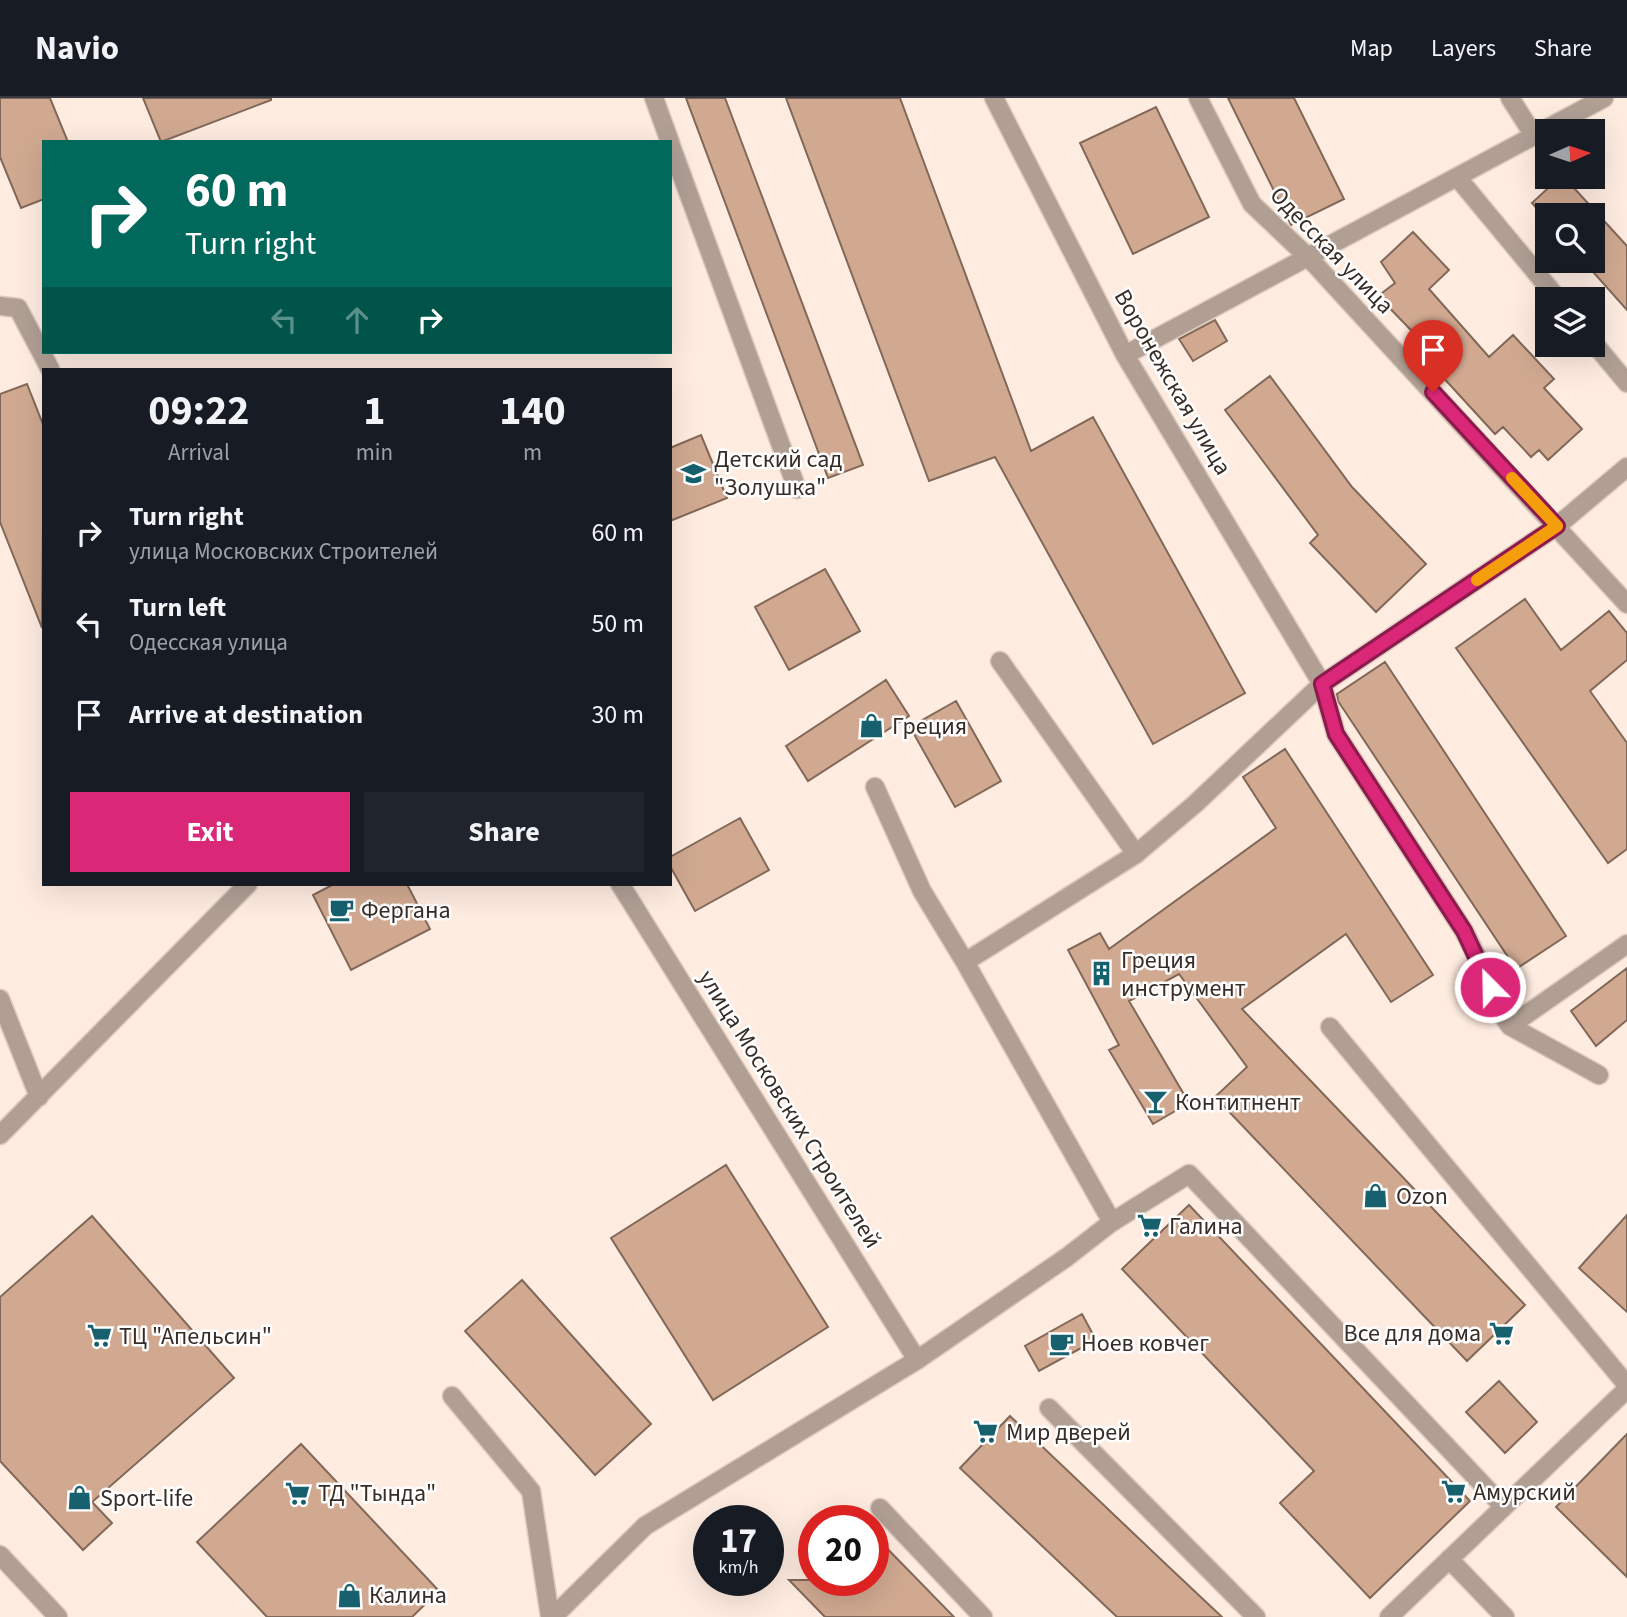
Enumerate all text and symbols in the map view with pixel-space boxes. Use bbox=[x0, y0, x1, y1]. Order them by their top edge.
text: Navio bbox=[35, 25, 119, 72]
text: Map bbox=[1350, 31, 1393, 66]
text: Layers bbox=[1431, 31, 1496, 66]
text: Share bbox=[1534, 31, 1592, 66]
north arrow bbox=[1535, 119, 1605, 189]
map controls bbox=[1535, 119, 1605, 357]
text: 60 m bbox=[185, 156, 289, 226]
icon: right bbox=[70, 168, 161, 259]
street label: Одесская улица bbox=[1261, 179, 1402, 322]
button: search bbox=[1535, 203, 1605, 273]
text: Turn right bbox=[185, 221, 316, 267]
street label: Воронежская улица bbox=[1105, 283, 1240, 482]
button: layers bbox=[1535, 287, 1605, 357]
icon: left bbox=[265, 301, 303, 339]
icon: ahead bbox=[338, 301, 376, 339]
icon: right bbox=[411, 301, 449, 339]
pin bbox=[1403, 320, 1463, 392]
icon: arrive bbox=[1414, 331, 1452, 369]
text: 09:22 bbox=[148, 381, 250, 441]
text: 1 bbox=[363, 381, 385, 441]
text: 140 bbox=[499, 381, 566, 441]
text: Arrival bbox=[168, 436, 230, 469]
text: min bbox=[356, 436, 393, 469]
text: m bbox=[523, 436, 542, 469]
place label: Детский сад "Золушка" bbox=[714, 442, 842, 505]
school or university icon: Детский сад "Золушка" bbox=[680, 459, 708, 487]
text: Turn right bbox=[129, 498, 244, 535]
icon: right bbox=[70, 514, 108, 552]
text: 60 m bbox=[591, 514, 644, 551]
text: улица Московских Строителей bbox=[129, 535, 438, 568]
text: Turn left bbox=[129, 589, 226, 626]
icon: left bbox=[70, 605, 108, 643]
text: 50 m bbox=[591, 605, 644, 642]
text: Одесская улица bbox=[129, 626, 288, 659]
icon: arrive bbox=[70, 696, 108, 734]
text: Arrive at destination bbox=[129, 696, 363, 733]
text: 30 m bbox=[591, 696, 644, 733]
place label: Греция bbox=[892, 709, 967, 744]
shop icon: Греция bbox=[858, 712, 886, 740]
button: Exit bbox=[70, 792, 350, 872]
button: Share bbox=[364, 792, 644, 872]
place label: Фергана bbox=[361, 893, 451, 928]
cafe icon: Фергана bbox=[327, 896, 355, 924]
place label: Греция инструмент bbox=[1121, 943, 1246, 1006]
position arrow bbox=[1453, 950, 1527, 1024]
building icon: Греция инструмент bbox=[1087, 960, 1115, 988]
street label: улица Московских Строителей bbox=[689, 963, 890, 1255]
place label: Контитнент bbox=[1175, 1085, 1301, 1120]
bar icon: Контитнент bbox=[1141, 1088, 1169, 1116]
place label: Ozon bbox=[1396, 1179, 1448, 1214]
shop icon: Ozon bbox=[1362, 1182, 1390, 1210]
place label: Галина bbox=[1169, 1209, 1243, 1244]
supermarket icon: Галина bbox=[1135, 1212, 1163, 1240]
place label: Все для дома bbox=[1344, 1316, 1481, 1351]
place label: ТЦ "Апельсин" bbox=[119, 1319, 272, 1354]
supermarket icon: Все для дома bbox=[1487, 1319, 1515, 1347]
supermarket icon: ТЦ "Апельсин" bbox=[85, 1322, 113, 1350]
place label: Ноев ковчег bbox=[1081, 1326, 1209, 1361]
cafe icon: Ноев ковчег bbox=[1047, 1329, 1075, 1357]
place label: Мир дверей bbox=[1006, 1415, 1131, 1450]
supermarket icon: Мир дверей bbox=[972, 1418, 1000, 1446]
place label: Амурский bbox=[1473, 1475, 1576, 1510]
place label: ТД "Тында" bbox=[318, 1476, 436, 1511]
supermarket icon: Амурский bbox=[1439, 1478, 1467, 1506]
supermarket icon: ТД "Тында" bbox=[284, 1479, 312, 1507]
place label: Sport-life bbox=[100, 1481, 193, 1516]
shop icon: Sport-life bbox=[66, 1484, 94, 1512]
speed limit sign: 20 bbox=[798, 1505, 889, 1596]
text: 17 bbox=[720, 1516, 757, 1566]
text: km/h bbox=[719, 1555, 758, 1580]
place label: Калина bbox=[369, 1578, 447, 1613]
shop icon: Калина bbox=[335, 1581, 363, 1609]

